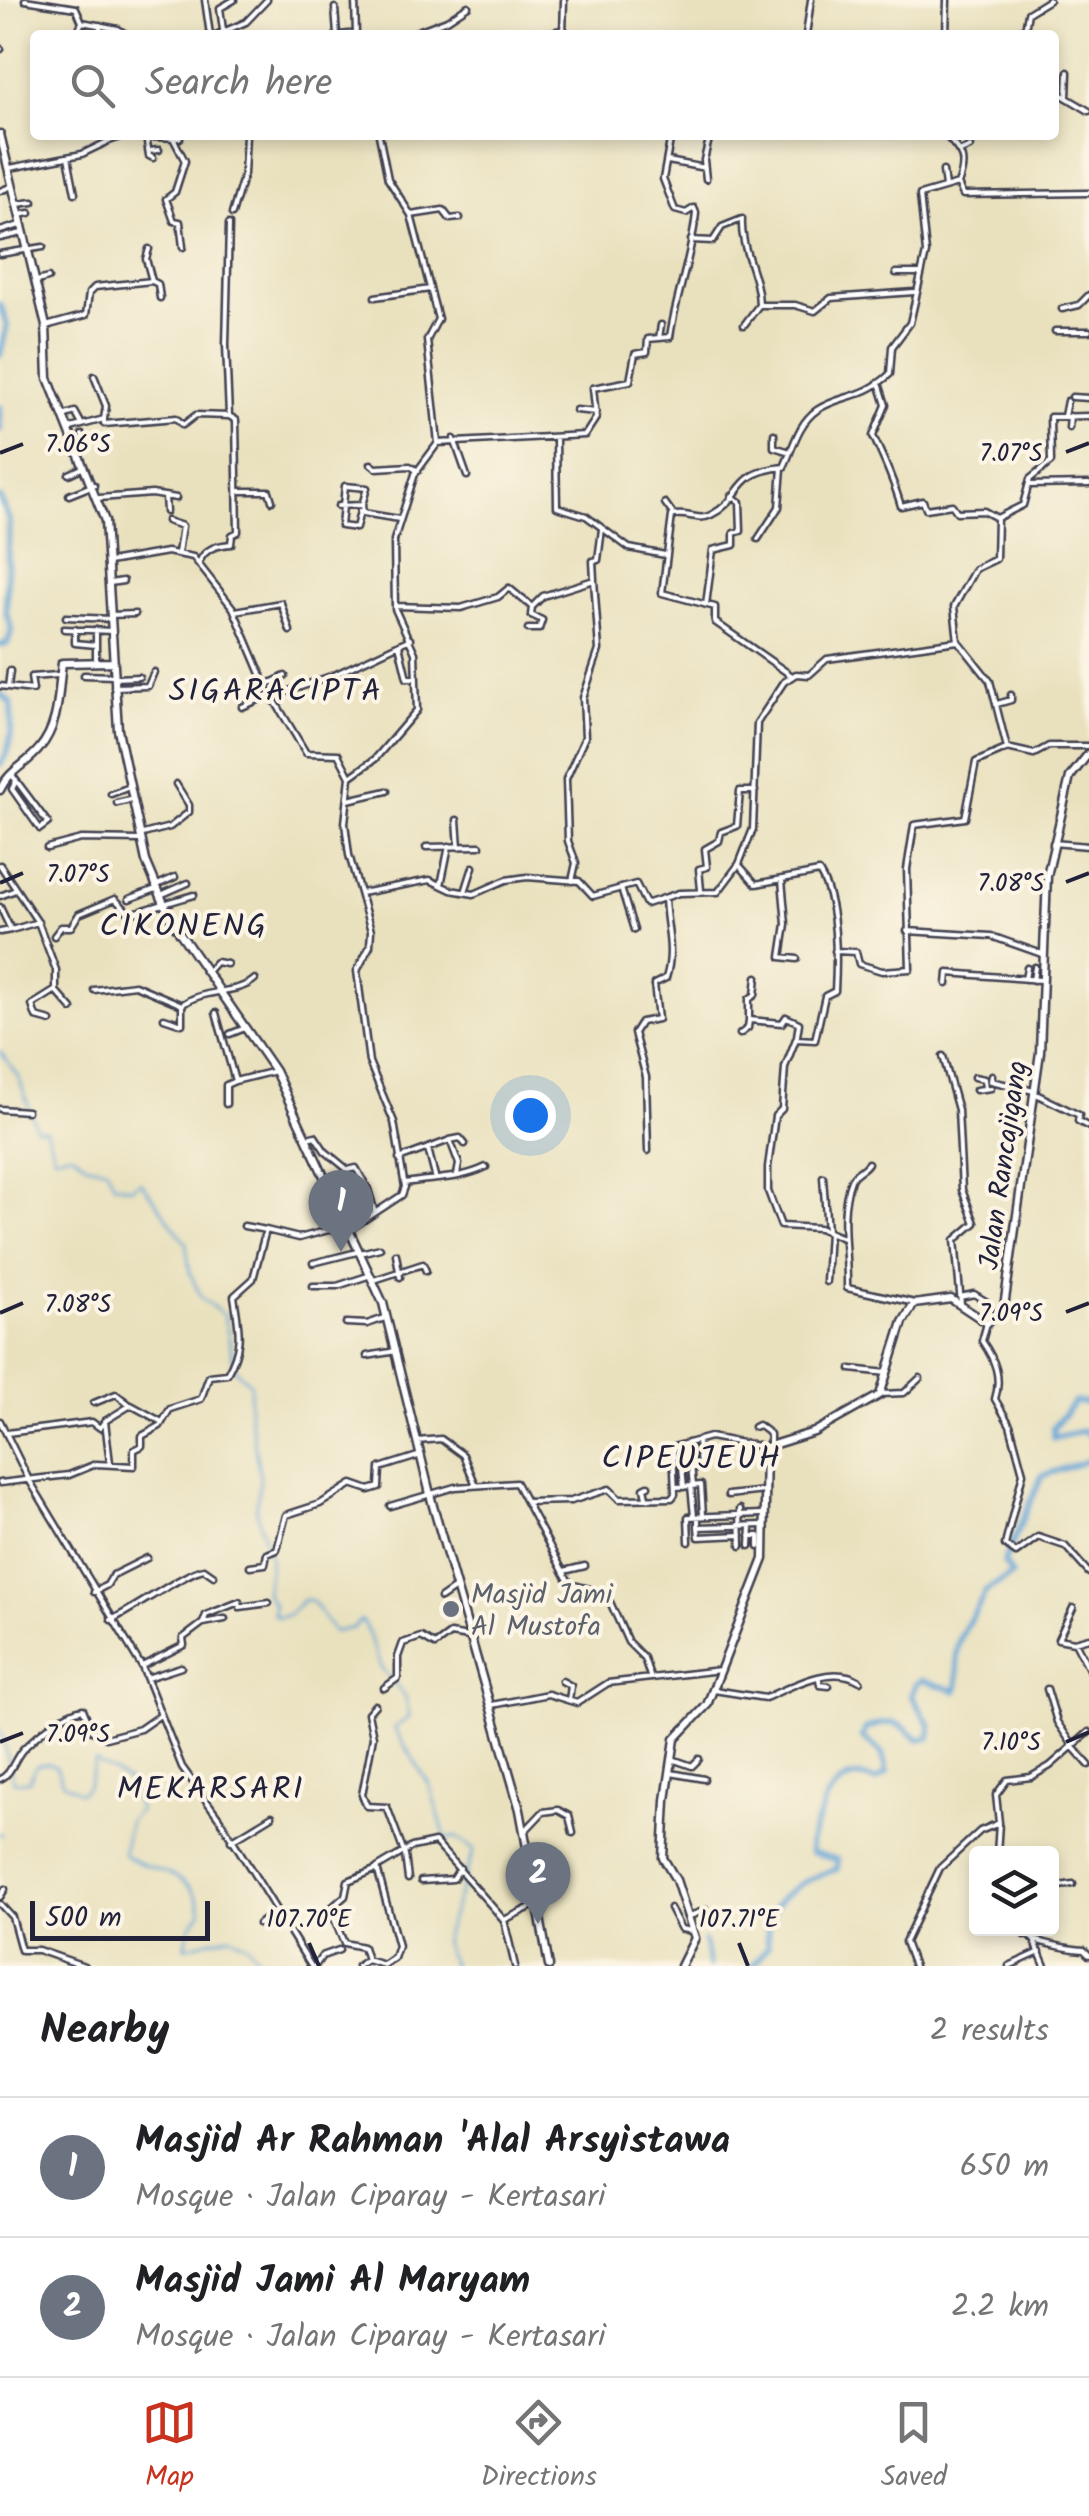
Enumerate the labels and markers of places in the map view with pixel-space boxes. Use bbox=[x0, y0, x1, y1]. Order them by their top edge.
pin: 1 bbox=[308, 1170, 374, 1252]
place label: Masjid Jami Al Mustofa bbox=[471, 1573, 614, 1650]
marker: Masjid Jami Al Mustofa bbox=[440, 1598, 462, 1620]
pin: 2 bbox=[506, 1842, 570, 1924]

